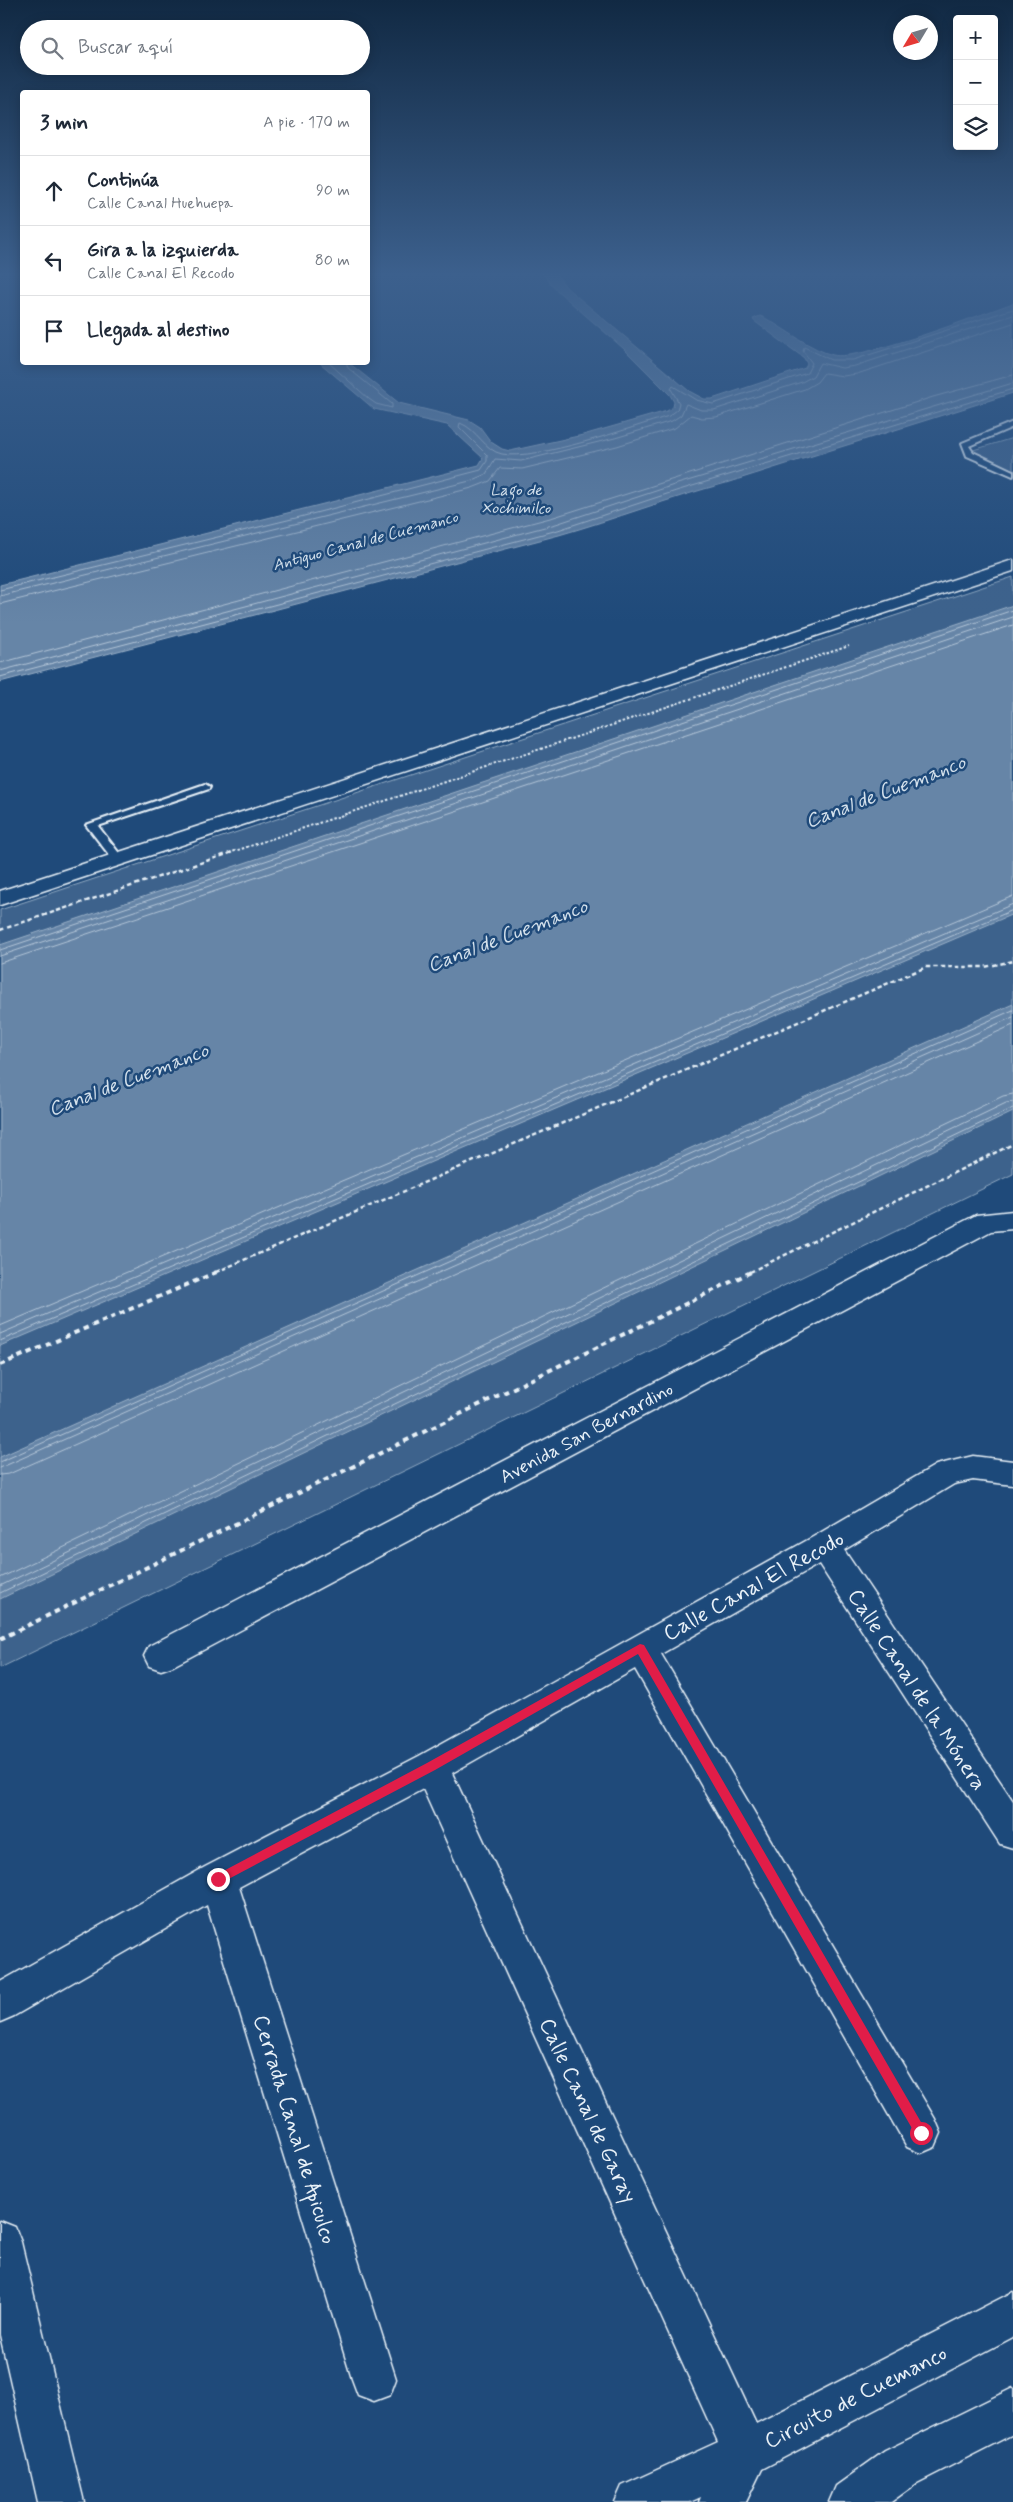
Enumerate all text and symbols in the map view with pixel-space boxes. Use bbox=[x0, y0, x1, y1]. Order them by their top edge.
north arrow bbox=[893, 15, 938, 60]
map controls bbox=[953, 15, 998, 150]
button: + bbox=[953, 15, 998, 60]
search box bbox=[20, 20, 370, 75]
icon: search bbox=[38, 34, 66, 62]
text: Buscar aquí bbox=[78, 35, 173, 60]
button: − bbox=[953, 60, 998, 105]
button: layers bbox=[953, 105, 998, 150]
text: 3 min bbox=[40, 109, 88, 137]
text: A pie · 170 m bbox=[263, 112, 350, 133]
text: Continúa bbox=[87, 168, 159, 193]
icon: ahead bbox=[40, 177, 68, 205]
text: 90 m bbox=[316, 180, 350, 201]
text: Calle Canal Huehuepa bbox=[87, 193, 233, 214]
text: Gira a la izquierda bbox=[87, 238, 238, 263]
icon: left bbox=[40, 247, 68, 275]
text: 80 m bbox=[315, 250, 350, 271]
text: Calle Canal El Recodo bbox=[87, 263, 235, 284]
icon: arrive bbox=[40, 317, 68, 345]
text: Llegada al destino bbox=[87, 318, 229, 343]
water label: Lago de Xochimilco bbox=[481, 480, 551, 519]
water label: Antiguo Canal de Cuemanco bbox=[270, 506, 461, 576]
water label: Canal de Cuemanco bbox=[802, 749, 970, 835]
water label: Canal de Cuemanco bbox=[424, 893, 592, 979]
water label: Canal de Cuemanco bbox=[45, 1037, 213, 1123]
street label: Avenida San Bernardino bbox=[496, 1377, 678, 1490]
street label: Calle Canal El Recodo bbox=[658, 1525, 849, 1648]
street label: Calle Canal de la Mónera bbox=[841, 1584, 992, 1796]
route end bbox=[207, 1868, 230, 1891]
street label: Cerrada Canal de Apiculco bbox=[244, 2012, 342, 2248]
street label: Calle Canal de Garay bbox=[532, 2014, 642, 2208]
route start bbox=[910, 2122, 933, 2145]
street label: Circuito de Cuemanco bbox=[760, 2340, 952, 2456]

